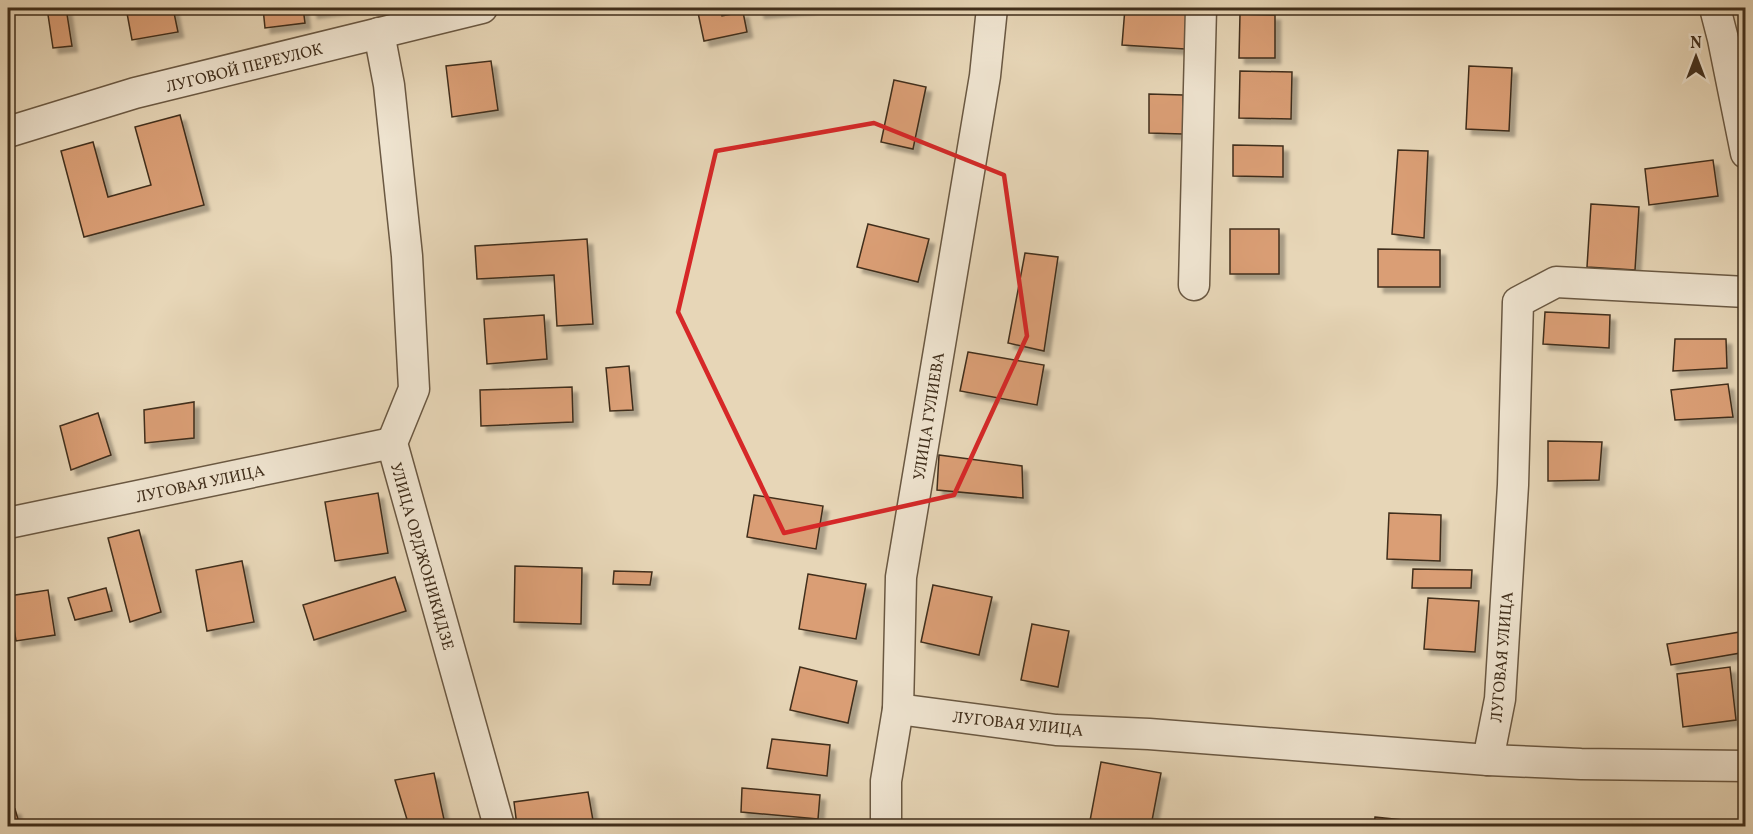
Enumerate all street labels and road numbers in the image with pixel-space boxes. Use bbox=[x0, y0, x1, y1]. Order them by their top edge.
street label: ЛУГОВОЙ ПЕРЕУЛОК bbox=[164, 39, 325, 99]
street label: УЛИЦА ГУЛИЕВА bbox=[909, 351, 951, 482]
street label: УЛИЦА ОРДЖОНИКИДЗЕ bbox=[384, 460, 458, 653]
street label: ЛУГОВАЯ УЛИЦА bbox=[134, 461, 267, 509]
street label: ЛУГОВАЯ УЛИЦА bbox=[1486, 591, 1520, 724]
street label: ЛУГОВАЯ УЛИЦА bbox=[951, 707, 1084, 743]

